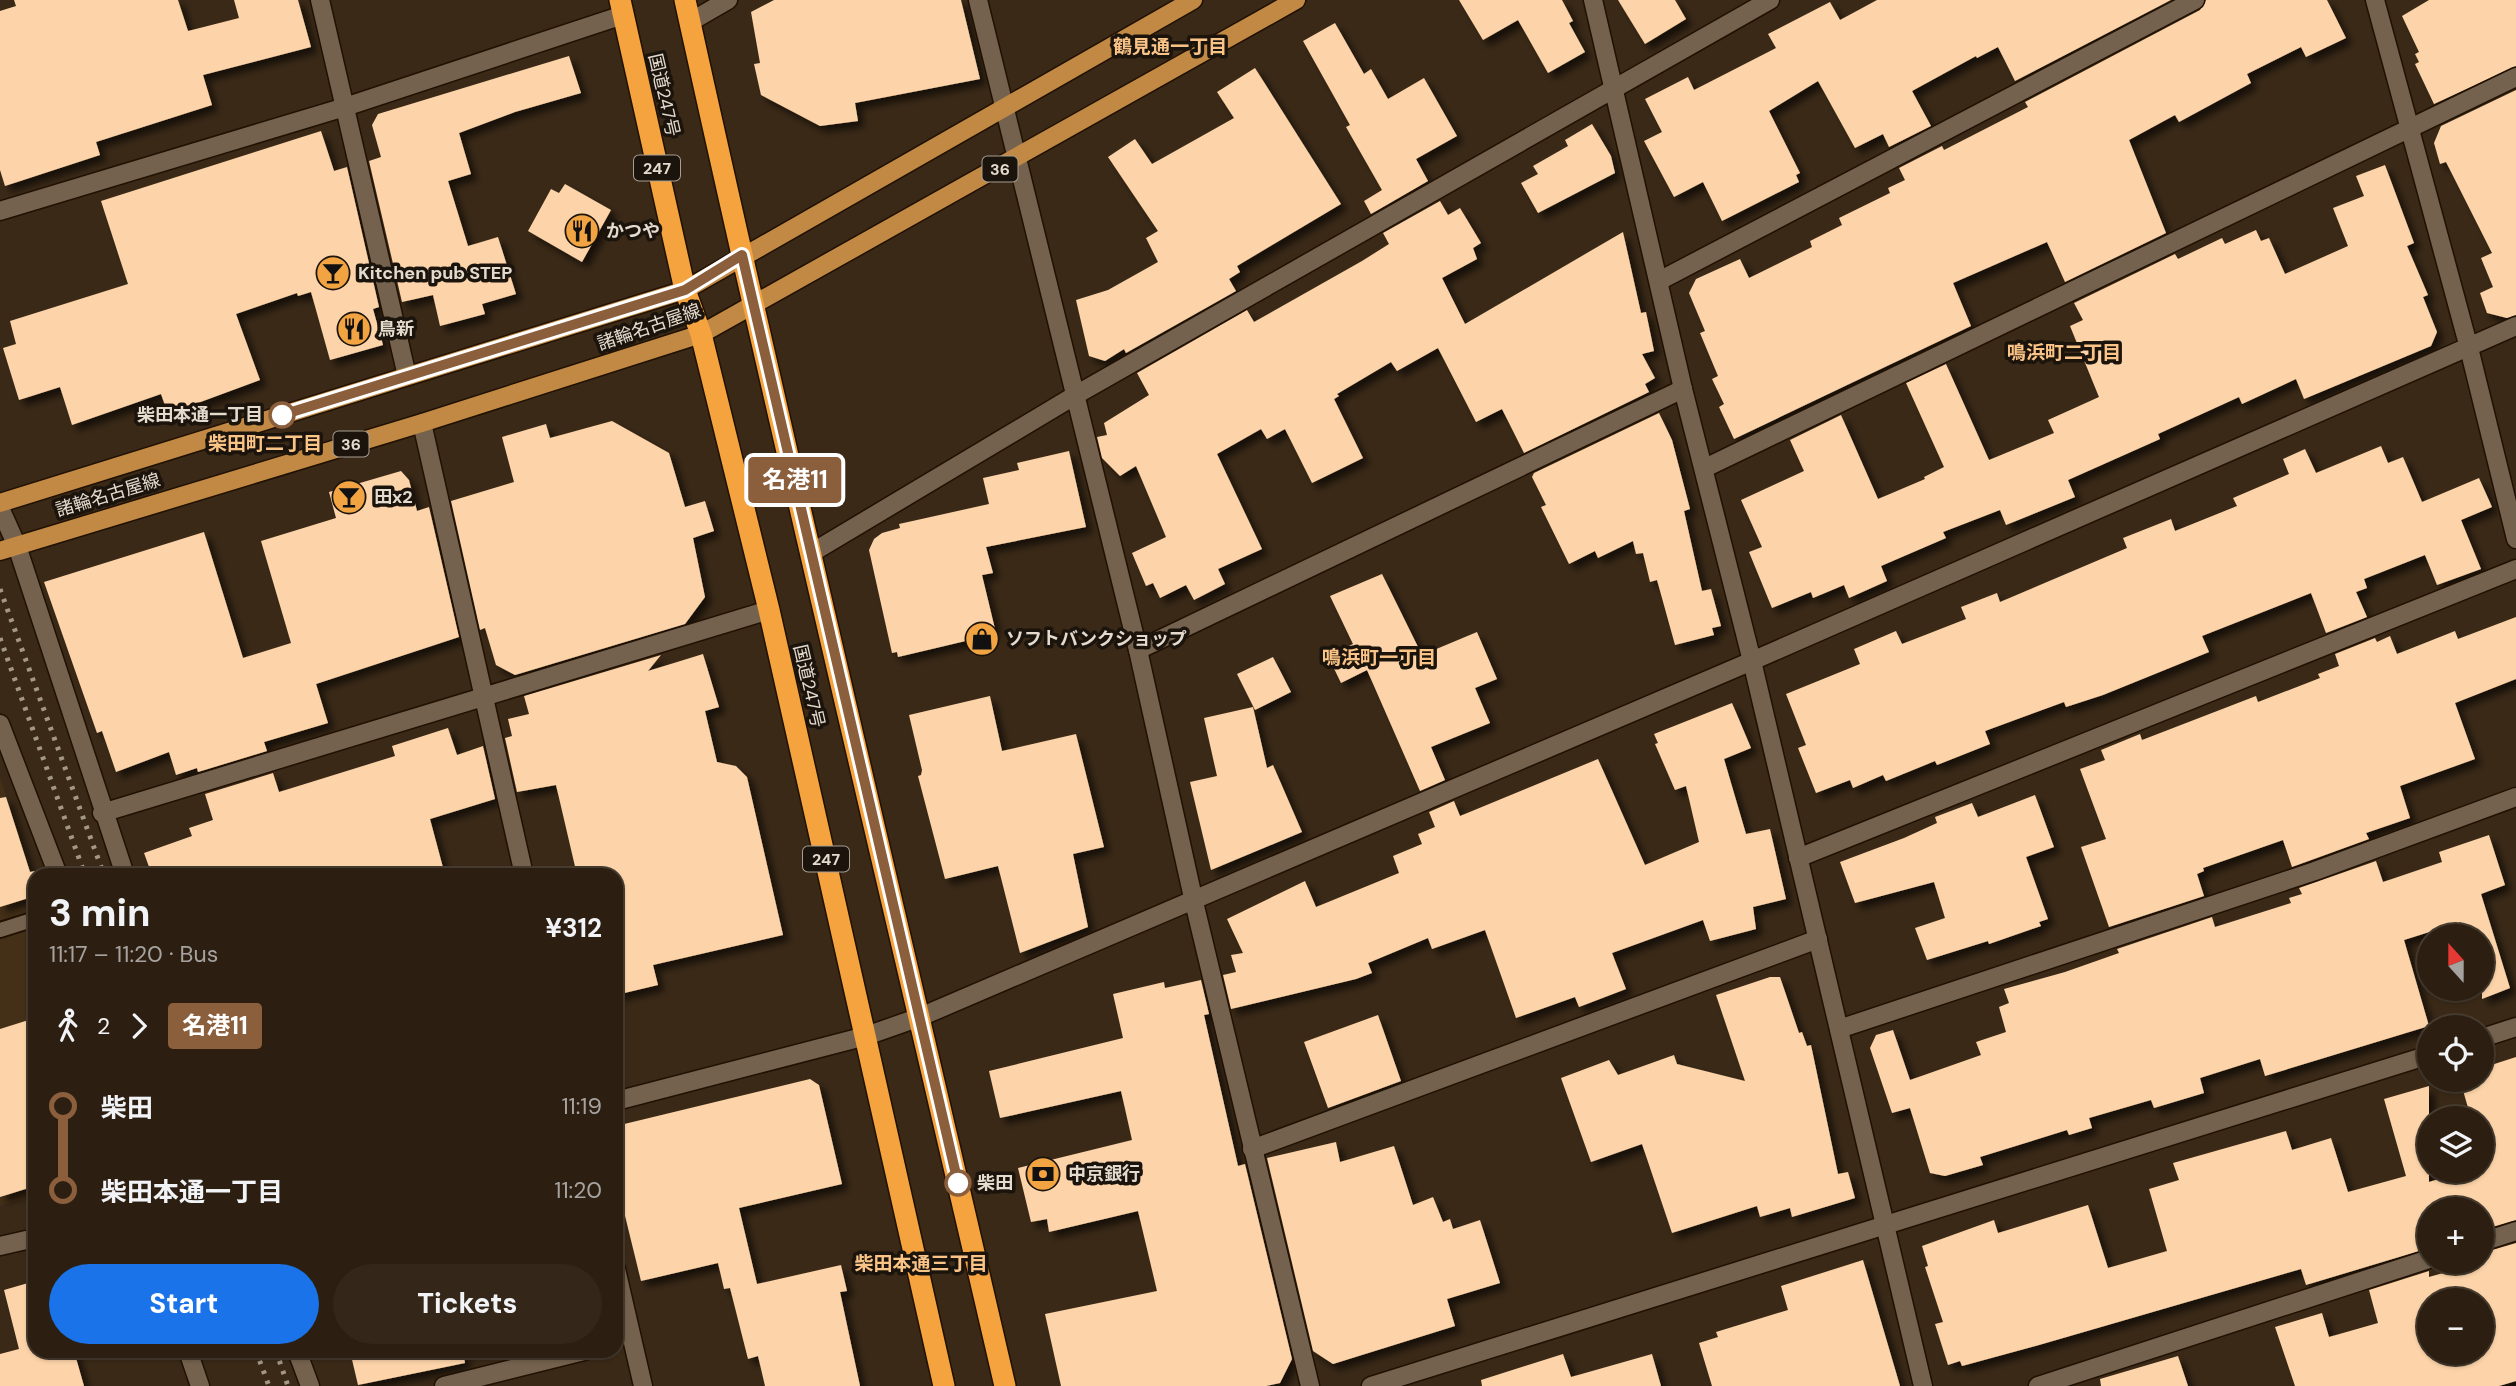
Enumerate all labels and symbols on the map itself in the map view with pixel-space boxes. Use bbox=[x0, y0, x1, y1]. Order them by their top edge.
district label: 鶴見通一丁目 bbox=[1113, 34, 1227, 59]
street label: 国道247号 bbox=[643, 51, 685, 139]
road number: 247 bbox=[634, 156, 680, 180]
road number: 36 bbox=[982, 156, 1018, 182]
restaurant icon: かつや bbox=[563, 212, 601, 250]
place label: かつや bbox=[606, 219, 660, 243]
bar icon: Kitchen pub STEP bbox=[314, 254, 352, 292]
place label: Kitchen pub STEP bbox=[358, 261, 512, 285]
street label: 諸輪名古屋線 bbox=[594, 298, 704, 356]
restaurant icon: 鳥新 bbox=[335, 310, 373, 348]
place label: 鳥新 bbox=[378, 317, 414, 341]
district label: 鳴浜町二丁目 bbox=[2007, 340, 2121, 365]
marker: 柴田本通一丁目 bbox=[269, 402, 295, 428]
place label: 柴田本通一丁目 bbox=[137, 403, 263, 427]
district label: 柴田町二丁目 bbox=[208, 431, 322, 456]
road number: 36 bbox=[334, 432, 368, 457]
line badge: 名港11 bbox=[746, 457, 844, 503]
street label: 諸輪名古屋線 bbox=[53, 468, 163, 522]
bar icon: 田x2 bbox=[330, 478, 368, 516]
place label: 田x2 bbox=[374, 485, 413, 509]
shop icon: ソフトバンクショップ bbox=[963, 620, 1001, 658]
place label: ソフトバンクショップ bbox=[1006, 627, 1187, 651]
street label: 国道247号 bbox=[788, 642, 830, 730]
district label: 鳴浜町一丁目 bbox=[1322, 645, 1436, 670]
road number: 247 bbox=[803, 846, 849, 872]
north arrow bbox=[2417, 924, 2494, 1001]
bank icon: 中京銀行 bbox=[1024, 1155, 1062, 1193]
place label: 中京銀行 bbox=[1068, 1162, 1140, 1186]
marker: 柴田 bbox=[945, 1170, 971, 1196]
place label: 柴田 bbox=[977, 1171, 1013, 1195]
district label: 柴田本通三丁目 bbox=[854, 1251, 988, 1276]

